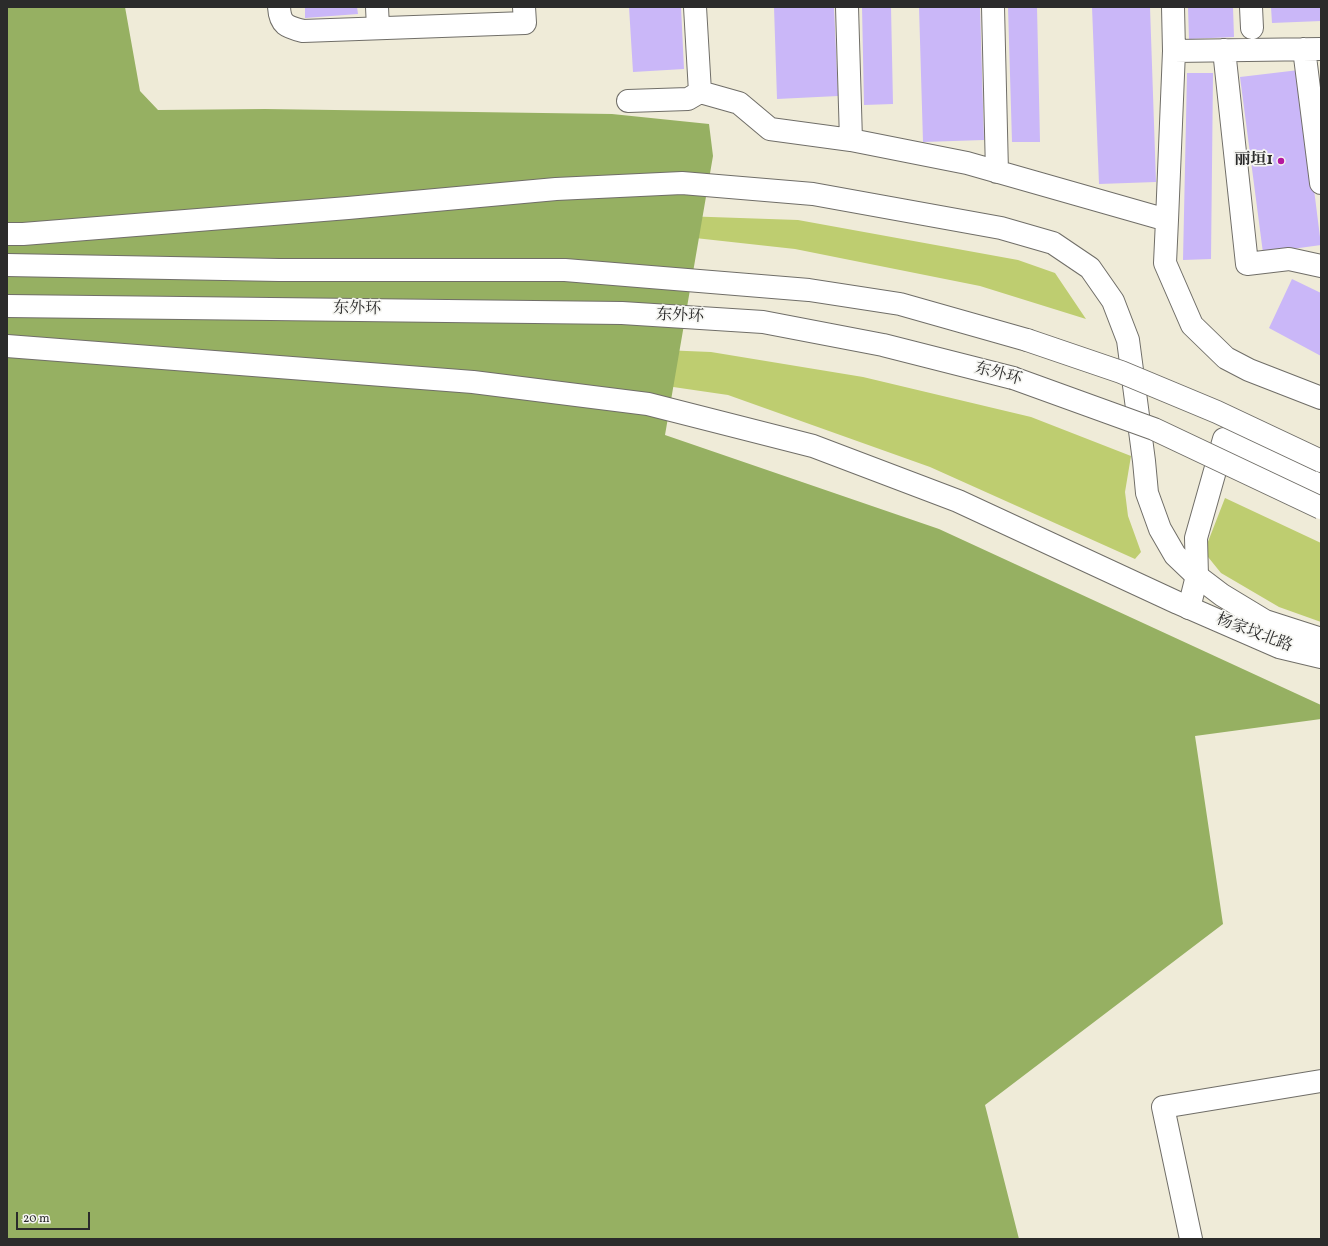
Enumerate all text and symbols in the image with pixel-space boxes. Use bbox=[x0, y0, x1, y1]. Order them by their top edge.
place label: 丽垣1 bbox=[1235, 151, 1273, 171]
marker: 丽垣1 bbox=[1276, 156, 1286, 166]
street label: 东外环 bbox=[333, 300, 381, 320]
street label: 东外环 bbox=[656, 306, 704, 328]
street label: 东外环 bbox=[972, 360, 1024, 390]
street label: 杨家坟北路 bbox=[1213, 611, 1295, 657]
scale bar bbox=[18, 1204, 92, 1230]
text: 20 m bbox=[23, 1211, 50, 1227]

